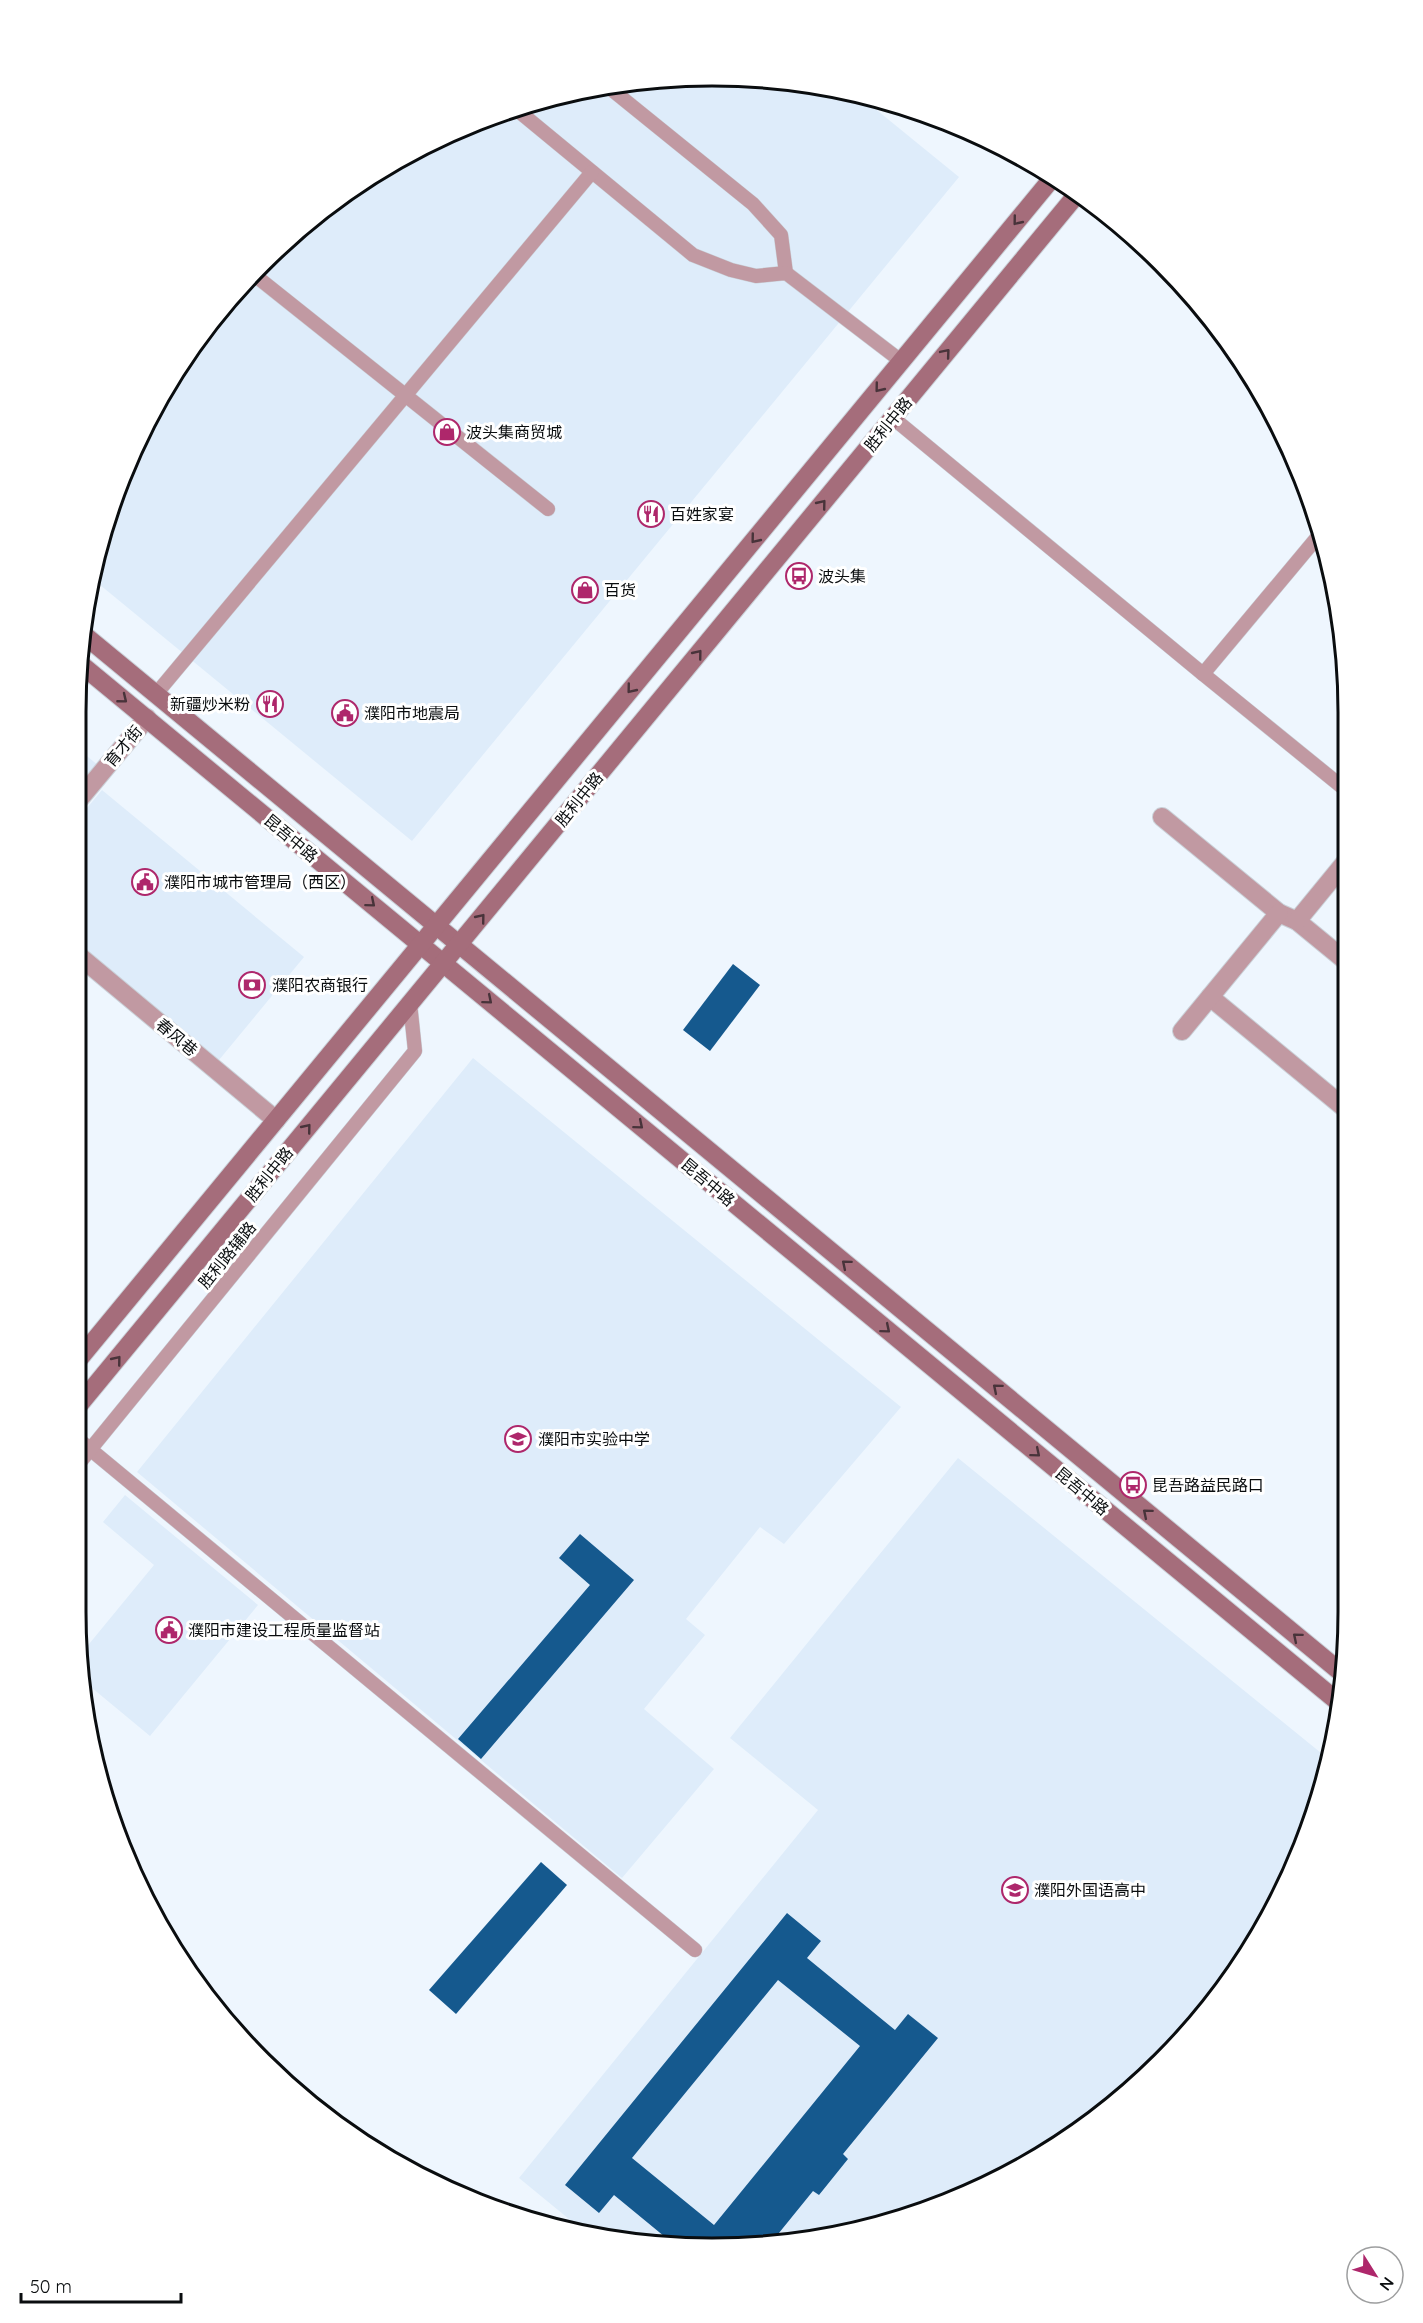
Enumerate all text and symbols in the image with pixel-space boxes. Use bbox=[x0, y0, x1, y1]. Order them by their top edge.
one-way arrow bbox=[1013, 215, 1024, 226]
one-way arrow bbox=[939, 349, 950, 360]
one-way arrow bbox=[875, 381, 886, 392]
street label: 胜利中路 bbox=[860, 393, 916, 455]
shop icon: 波头集商贸城 bbox=[432, 417, 462, 447]
place label: 波头集商贸城 bbox=[466, 422, 562, 442]
restaurant icon: 百姓家宴 bbox=[636, 499, 666, 529]
one-way arrow bbox=[815, 500, 826, 511]
place label: 百姓家宴 bbox=[670, 504, 734, 524]
one-way arrow bbox=[751, 532, 762, 543]
bus stop icon: 波头集 bbox=[784, 561, 814, 591]
place label: 波头集 bbox=[818, 566, 866, 586]
shop icon: 百货 bbox=[570, 575, 600, 605]
place label: 百货 bbox=[604, 580, 636, 600]
one-way arrow bbox=[691, 650, 702, 661]
one-way arrow bbox=[627, 682, 638, 693]
restaurant icon: 新疆炒米粉 bbox=[255, 689, 285, 719]
one-way arrow bbox=[116, 692, 127, 703]
place label: 新疆炒米粉 bbox=[170, 694, 250, 714]
public building icon: 濮阳市地震局 bbox=[330, 698, 360, 728]
place label: 濮阳市地震局 bbox=[364, 703, 460, 723]
street label: 育才街 bbox=[100, 721, 146, 771]
street label: 胜利中路 bbox=[551, 768, 607, 830]
street label: 昆吾中路 bbox=[260, 810, 322, 866]
public building icon: 濮阳市城市管理局（西区） bbox=[130, 867, 160, 897]
place label: 濮阳市城市管理局（西区） bbox=[164, 872, 356, 892]
one-way arrow bbox=[364, 896, 375, 907]
one-way arrow bbox=[473, 914, 484, 925]
bank icon: 濮阳农商银行 bbox=[237, 970, 267, 1000]
place label: 濮阳农商银行 bbox=[272, 975, 368, 995]
one-way arrow bbox=[481, 993, 492, 1004]
street label: 春风巷 bbox=[152, 1014, 202, 1060]
one-way arrow bbox=[632, 1117, 643, 1128]
one-way arrow bbox=[300, 1124, 311, 1135]
street label: 胜利中路 bbox=[241, 1143, 297, 1205]
street label: 昆吾中路 bbox=[677, 1154, 739, 1210]
street label: 胜利路辅路 bbox=[194, 1218, 260, 1292]
one-way arrow bbox=[842, 1261, 853, 1272]
one-way arrow bbox=[879, 1322, 890, 1333]
one-way arrow bbox=[109, 1356, 120, 1367]
one-way arrow bbox=[993, 1385, 1004, 1396]
school or university icon: 濮阳市实验中学 bbox=[503, 1424, 533, 1454]
place label: 濮阳市实验中学 bbox=[538, 1429, 650, 1449]
one-way arrow bbox=[1030, 1446, 1041, 1457]
street label: 昆吾中路 bbox=[1051, 1463, 1113, 1519]
bus stop icon: 昆吾路益民路口 bbox=[1118, 1470, 1148, 1500]
place label: 昆吾路益民路口 bbox=[1152, 1475, 1264, 1495]
one-way arrow bbox=[1143, 1509, 1154, 1520]
public building icon: 濮阳市建设工程质量监督站 bbox=[154, 1615, 184, 1645]
place label: 濮阳市建设工程质量监督站 bbox=[188, 1620, 380, 1640]
one-way arrow bbox=[1293, 1633, 1304, 1644]
school or university icon: 濮阳外国语高中 bbox=[1000, 1875, 1030, 1905]
place label: 濮阳外国语高中 bbox=[1034, 1880, 1146, 1900]
north arrow bbox=[1345, 2245, 1405, 2305]
scale bar bbox=[21, 2266, 182, 2304]
text: N bbox=[1375, 2273, 1399, 2295]
text: 50 m bbox=[30, 2275, 72, 2298]

